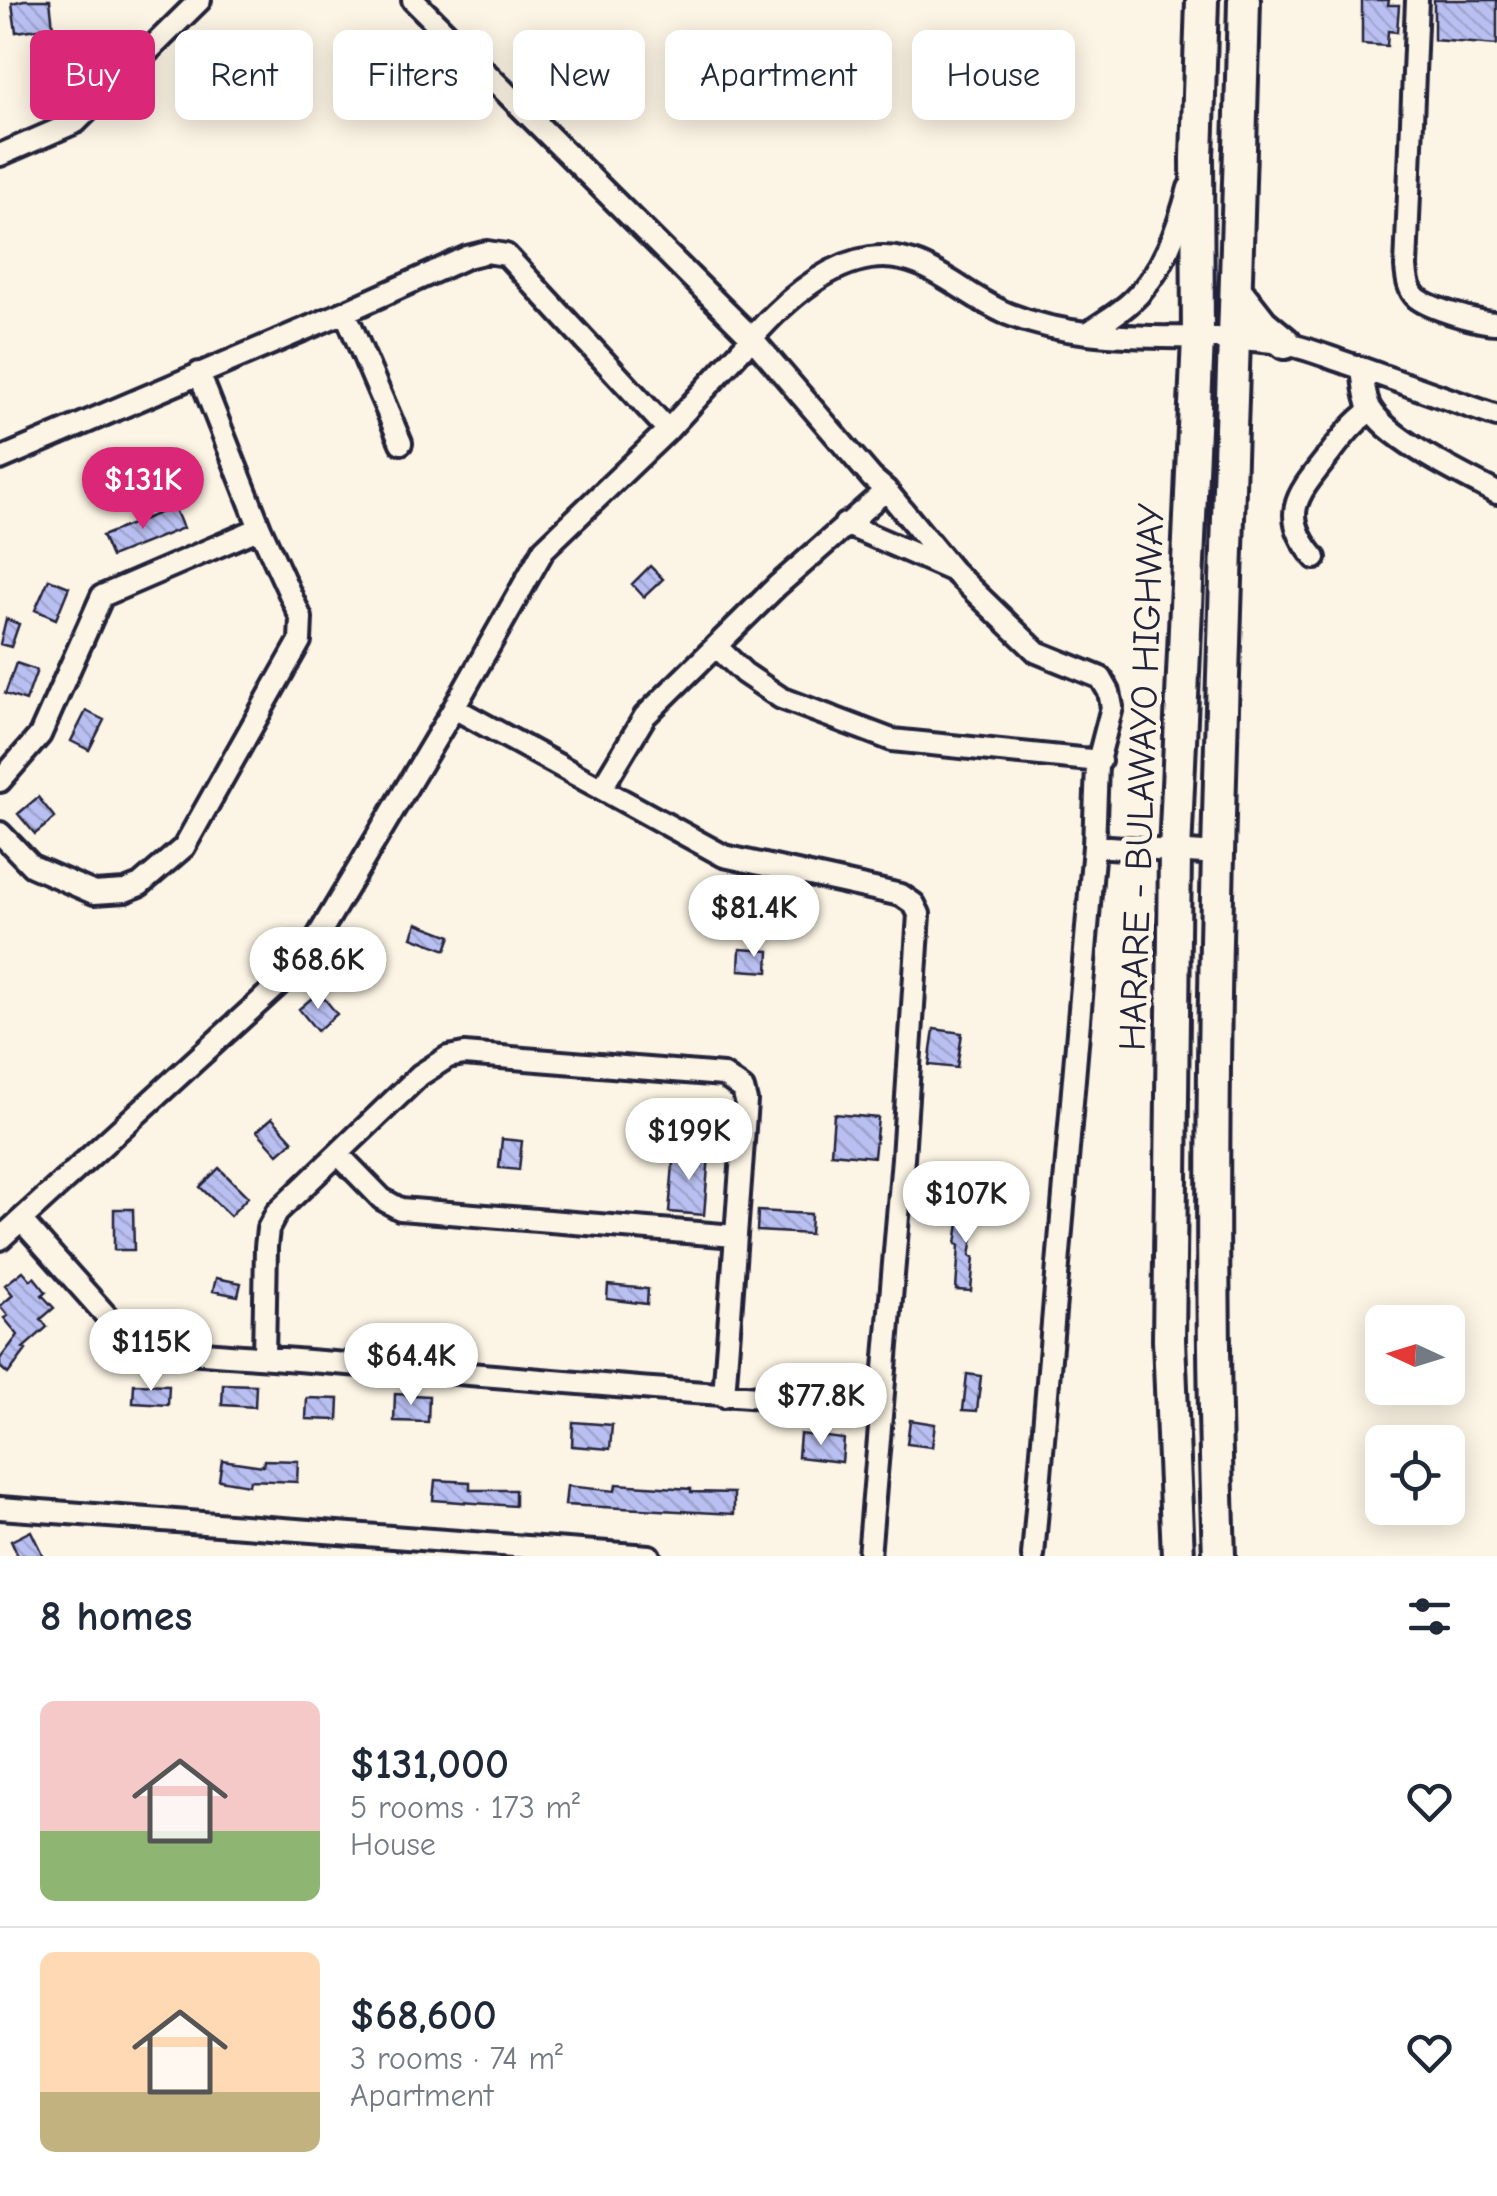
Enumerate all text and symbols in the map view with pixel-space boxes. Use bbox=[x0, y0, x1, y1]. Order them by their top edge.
chip: Buy bbox=[30, 30, 155, 120]
chip: Rent bbox=[175, 30, 313, 120]
chip: Filters bbox=[333, 30, 493, 120]
chip: New bbox=[513, 30, 645, 120]
chip: Apartment bbox=[665, 30, 892, 120]
chip: House bbox=[912, 30, 1075, 120]
pin: $131K bbox=[73, 447, 213, 532]
text: $131K bbox=[104, 461, 182, 498]
street label: HARARE - BULAWAYO HIGHWAY bbox=[1110, 502, 1174, 1051]
pin: $81.4K bbox=[673, 875, 835, 960]
text: $81.4K bbox=[710, 889, 798, 926]
pin: $68.6K bbox=[237, 927, 399, 1012]
text: $68.6K bbox=[272, 941, 364, 978]
pin: $199K bbox=[619, 1098, 759, 1183]
text: $199K bbox=[647, 1112, 731, 1149]
pin: $107K bbox=[896, 1161, 1036, 1246]
text: $107K bbox=[925, 1175, 1007, 1212]
north arrow bbox=[1365, 1305, 1465, 1405]
map controls bbox=[1365, 1305, 1465, 1525]
pin: $115K bbox=[81, 1309, 221, 1394]
text: $115K bbox=[111, 1323, 191, 1360]
pin: $64.4K bbox=[330, 1323, 492, 1408]
text: $64.4K bbox=[366, 1337, 456, 1374]
pin: $77.8K bbox=[740, 1363, 902, 1448]
text: $77.8K bbox=[777, 1377, 865, 1414]
button: locate bbox=[1365, 1425, 1465, 1525]
icon: filters bbox=[1402, 1589, 1457, 1644]
text: 8 homes bbox=[40, 1592, 192, 1641]
text: $131,000 bbox=[350, 1740, 509, 1789]
icon: home bbox=[120, 1741, 240, 1861]
icon: heart bbox=[1402, 1774, 1457, 1829]
text: 5 rooms · 173 m² bbox=[350, 1789, 580, 1826]
text: House bbox=[350, 1826, 436, 1863]
text: $68,600 bbox=[350, 1991, 497, 2040]
icon: home bbox=[120, 1992, 240, 2112]
icon: heart bbox=[1402, 2025, 1457, 2080]
text: 3 rooms · 74 m² bbox=[350, 2040, 563, 2077]
text: Apartment bbox=[350, 2077, 493, 2114]

